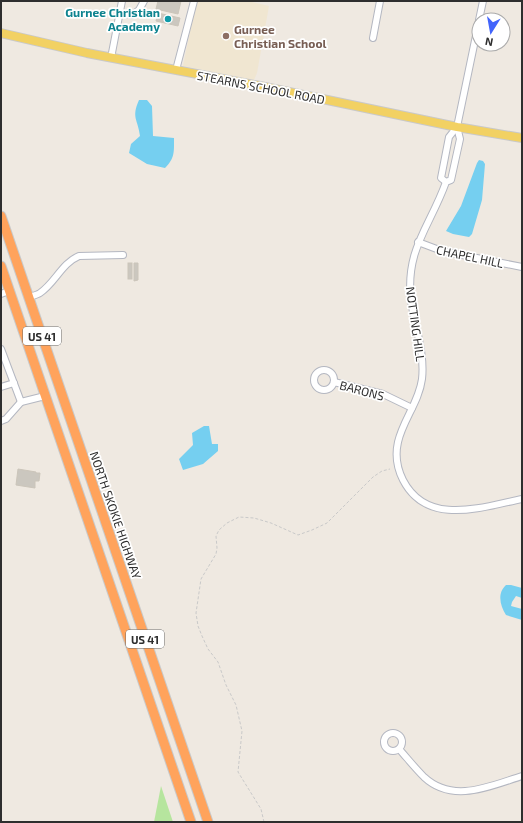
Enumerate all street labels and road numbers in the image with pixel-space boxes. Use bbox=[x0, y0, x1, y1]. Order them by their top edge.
street label: STEARNS SCHOOL ROAD bbox=[196, 68, 326, 106]
street label: CHAPEL HILL bbox=[435, 242, 505, 270]
street label: NOTTING HILL bbox=[404, 286, 428, 362]
road number: US 41 bbox=[23, 327, 61, 345]
street label: BARONS bbox=[338, 377, 386, 403]
street label: NORTH SKOKIE HIGHWAY bbox=[88, 449, 145, 581]
road number: US 41 bbox=[126, 630, 164, 648]

